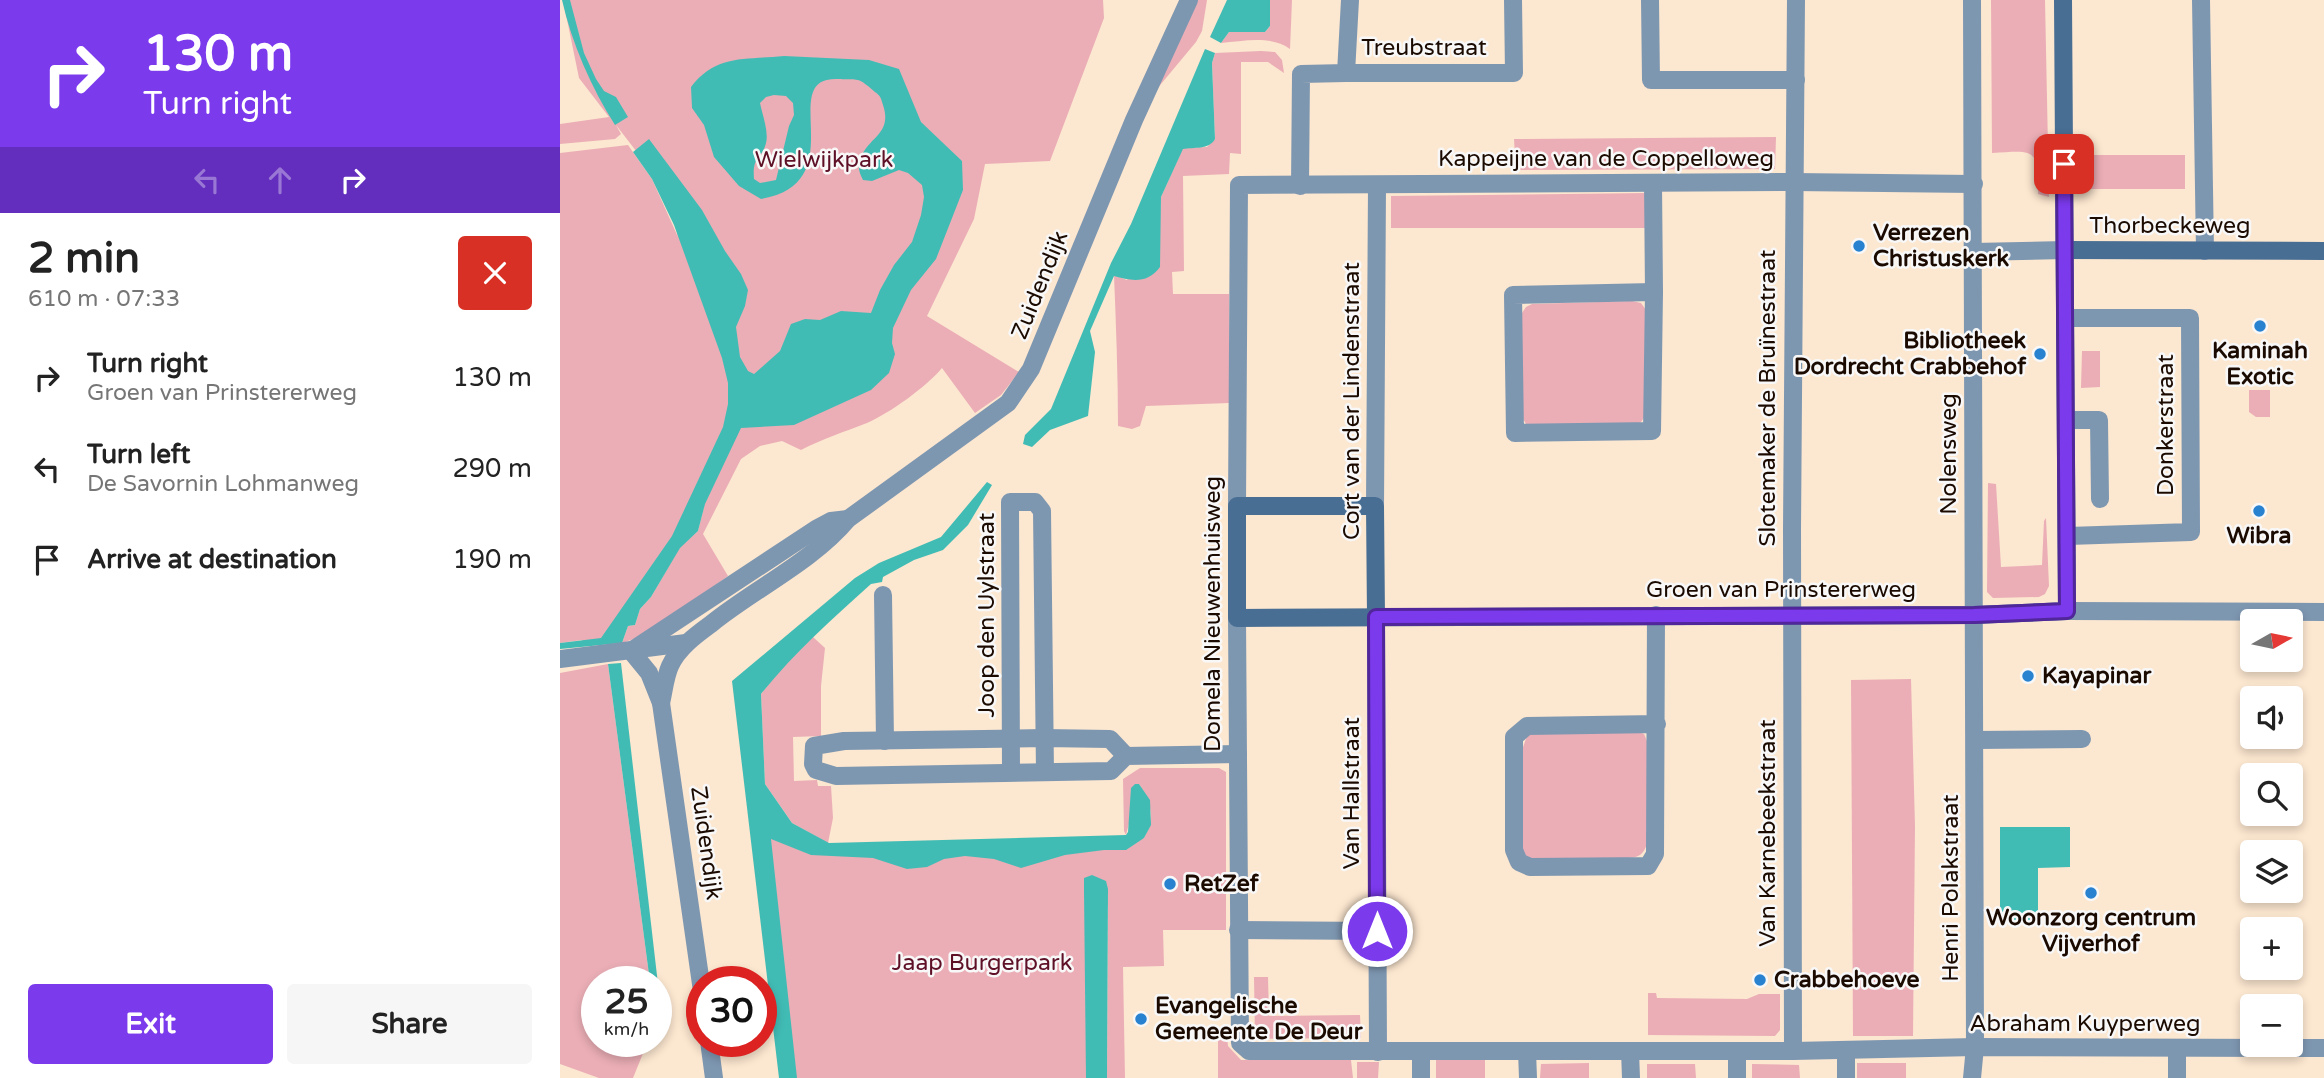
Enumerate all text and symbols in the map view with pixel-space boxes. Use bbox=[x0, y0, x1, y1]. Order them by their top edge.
text: 130 m bbox=[143, 25, 293, 84]
icon: right bbox=[28, 28, 119, 119]
street label: Treubstraat bbox=[1361, 34, 1487, 62]
text: Turn right bbox=[143, 85, 292, 123]
pin bbox=[2034, 134, 2094, 194]
street label: Kappeijne van de Coppelloweg bbox=[1438, 145, 1774, 173]
icon: arrive bbox=[2045, 145, 2083, 183]
park label: Wielwijkpark bbox=[755, 146, 893, 174]
icon: left bbox=[188, 161, 226, 199]
icon: ahead bbox=[261, 161, 299, 199]
icon: right bbox=[334, 161, 372, 199]
street label: Thorbeckeweg bbox=[2089, 212, 2251, 240]
place label: Verrezen Christuskerk bbox=[1873, 219, 2009, 273]
street label: Zuidendijk bbox=[1006, 227, 1074, 343]
text: 2 min bbox=[28, 233, 140, 284]
button: close bbox=[458, 236, 532, 310]
marker: Verrezen Christuskerk bbox=[1851, 238, 1867, 254]
street label: Slotemaker de Bruïnestraat bbox=[1754, 249, 1782, 547]
street label: Cort van der Lindenstraat bbox=[1338, 262, 1366, 540]
text: 610 m · 07:33 bbox=[28, 285, 180, 313]
marker: Kaminah Exotic bbox=[2252, 318, 2268, 334]
place label: Bibliotheek Dordrecht Crabbehof bbox=[1794, 327, 2027, 381]
place label: Kaminah Exotic bbox=[2212, 337, 2308, 391]
marker: Bibliotheek Dordrecht Crabbehof bbox=[2032, 346, 2048, 362]
text: Turn right bbox=[87, 348, 208, 379]
street label: Donkerstraat bbox=[2152, 354, 2180, 496]
icon: right bbox=[28, 359, 66, 397]
text: 130 m bbox=[452, 362, 532, 393]
text: Groen van Prinstererweg bbox=[87, 379, 357, 407]
street label: Nolensweg bbox=[1935, 393, 1963, 515]
text: Turn left bbox=[87, 439, 190, 470]
icon: left bbox=[28, 450, 66, 488]
text: 290 m bbox=[452, 453, 532, 484]
text: De Savornin Lohmanweg bbox=[87, 470, 359, 498]
street label: Domela Nieuwenhuisweg bbox=[1199, 476, 1227, 752]
marker: Wibra bbox=[2251, 503, 2267, 519]
street label: Joop den Uylstraat bbox=[973, 512, 1001, 717]
place label: Wibra bbox=[2227, 522, 2292, 550]
icon: arrive bbox=[28, 541, 66, 579]
text: Arrive at destination bbox=[87, 544, 337, 575]
text: 190 m bbox=[452, 544, 532, 575]
street label: Groen van Prinstererweg bbox=[1646, 576, 1916, 604]
north arrow bbox=[2240, 609, 2303, 672]
map controls bbox=[2240, 609, 2303, 1057]
place label: Kayapinar bbox=[2042, 662, 2152, 690]
marker: Kayapinar bbox=[2020, 668, 2036, 684]
button: sound bbox=[2240, 686, 2303, 749]
street label: Van Hallstraat bbox=[1338, 717, 1366, 869]
street label: Van Karnebeekstraat bbox=[1754, 719, 1782, 947]
button: search bbox=[2240, 763, 2303, 826]
street label: Zuidendijk bbox=[684, 784, 728, 902]
street label: Henri Polakstraat bbox=[1937, 794, 1965, 982]
button: layers bbox=[2240, 840, 2303, 903]
place label: RetZef bbox=[1184, 870, 1260, 898]
marker: RetZef bbox=[1162, 876, 1178, 892]
marker: Woonzorg centrum Vijverhof bbox=[2083, 885, 2099, 901]
position arrow bbox=[1340, 894, 1414, 968]
place label: Woonzorg centrum Vijverhof bbox=[1986, 904, 2196, 958]
button: + bbox=[2240, 917, 2303, 980]
park label: Jaap Burgerpark bbox=[892, 949, 1072, 977]
speed limit sign: 30 bbox=[686, 966, 777, 1057]
place label: Crabbehoeve bbox=[1774, 966, 1920, 994]
marker: Crabbehoeve bbox=[1752, 972, 1768, 988]
text: 25 bbox=[605, 981, 648, 1023]
button: Exit bbox=[28, 984, 273, 1064]
button: Share bbox=[287, 984, 532, 1064]
place label: Evangelische Gemeente De Deur bbox=[1155, 992, 1364, 1046]
button: − bbox=[2240, 994, 2303, 1057]
street label: Abraham Kuyperweg bbox=[1970, 1010, 2201, 1038]
marker: Evangelische Gemeente De Deur bbox=[1133, 1011, 1149, 1027]
text: km/h bbox=[604, 1018, 649, 1040]

